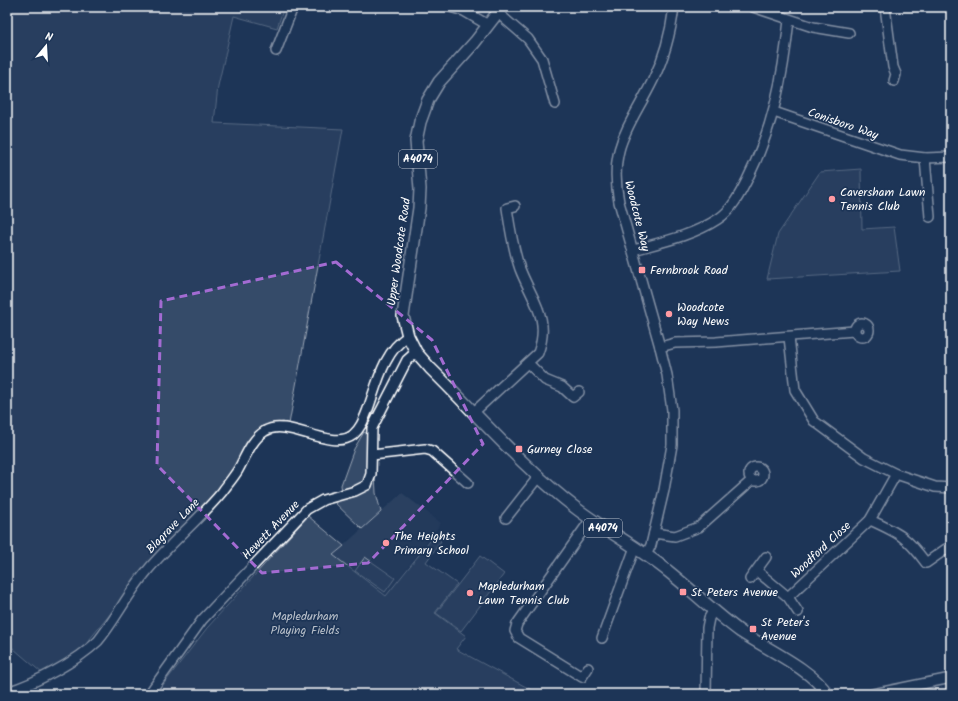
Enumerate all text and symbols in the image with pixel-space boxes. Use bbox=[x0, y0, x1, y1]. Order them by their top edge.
north arrow bbox=[26, 26, 66, 66]
text: N bbox=[43, 28, 55, 47]
street label: Conisboro Way bbox=[805, 103, 881, 145]
road number: A4074 bbox=[399, 150, 437, 168]
street label: Woodcote Way bbox=[619, 179, 655, 254]
place label: Caversham Lawn Tennis Club bbox=[840, 183, 925, 216]
marker: Caversham Lawn Tennis Club bbox=[827, 194, 837, 204]
street label: Upper Woodcote Road bbox=[382, 196, 416, 307]
place label: Fernbrook Road bbox=[650, 261, 729, 280]
marker: Fernbrook Road bbox=[637, 265, 647, 275]
place label: Woodcote Way News bbox=[677, 298, 729, 331]
marker: Woodcote Way News bbox=[664, 309, 674, 319]
place label: Gurney Close bbox=[527, 440, 593, 459]
marker: Gurney Close bbox=[514, 444, 524, 454]
street label: Blagrave Lane bbox=[142, 494, 205, 558]
street label: Hewett Avenue bbox=[238, 496, 305, 564]
street label: Woodford Close bbox=[786, 516, 856, 583]
road number: A4074 bbox=[584, 519, 622, 537]
place label: The Heights Primary School bbox=[394, 527, 469, 560]
marker: The Heights Primary School bbox=[381, 538, 391, 548]
place label: Mapledurham Lawn Tennis Club bbox=[478, 577, 570, 610]
place label: St Peters Avenue bbox=[691, 583, 779, 602]
marker: St Peters Avenue bbox=[678, 587, 688, 597]
marker: Mapledurham Lawn Tennis Club bbox=[465, 588, 475, 598]
park label: Mapledurham Playing Fields bbox=[270, 607, 340, 640]
place label: St Peter's Avenue bbox=[761, 613, 810, 646]
marker: St Peter's Avenue bbox=[748, 624, 758, 634]

